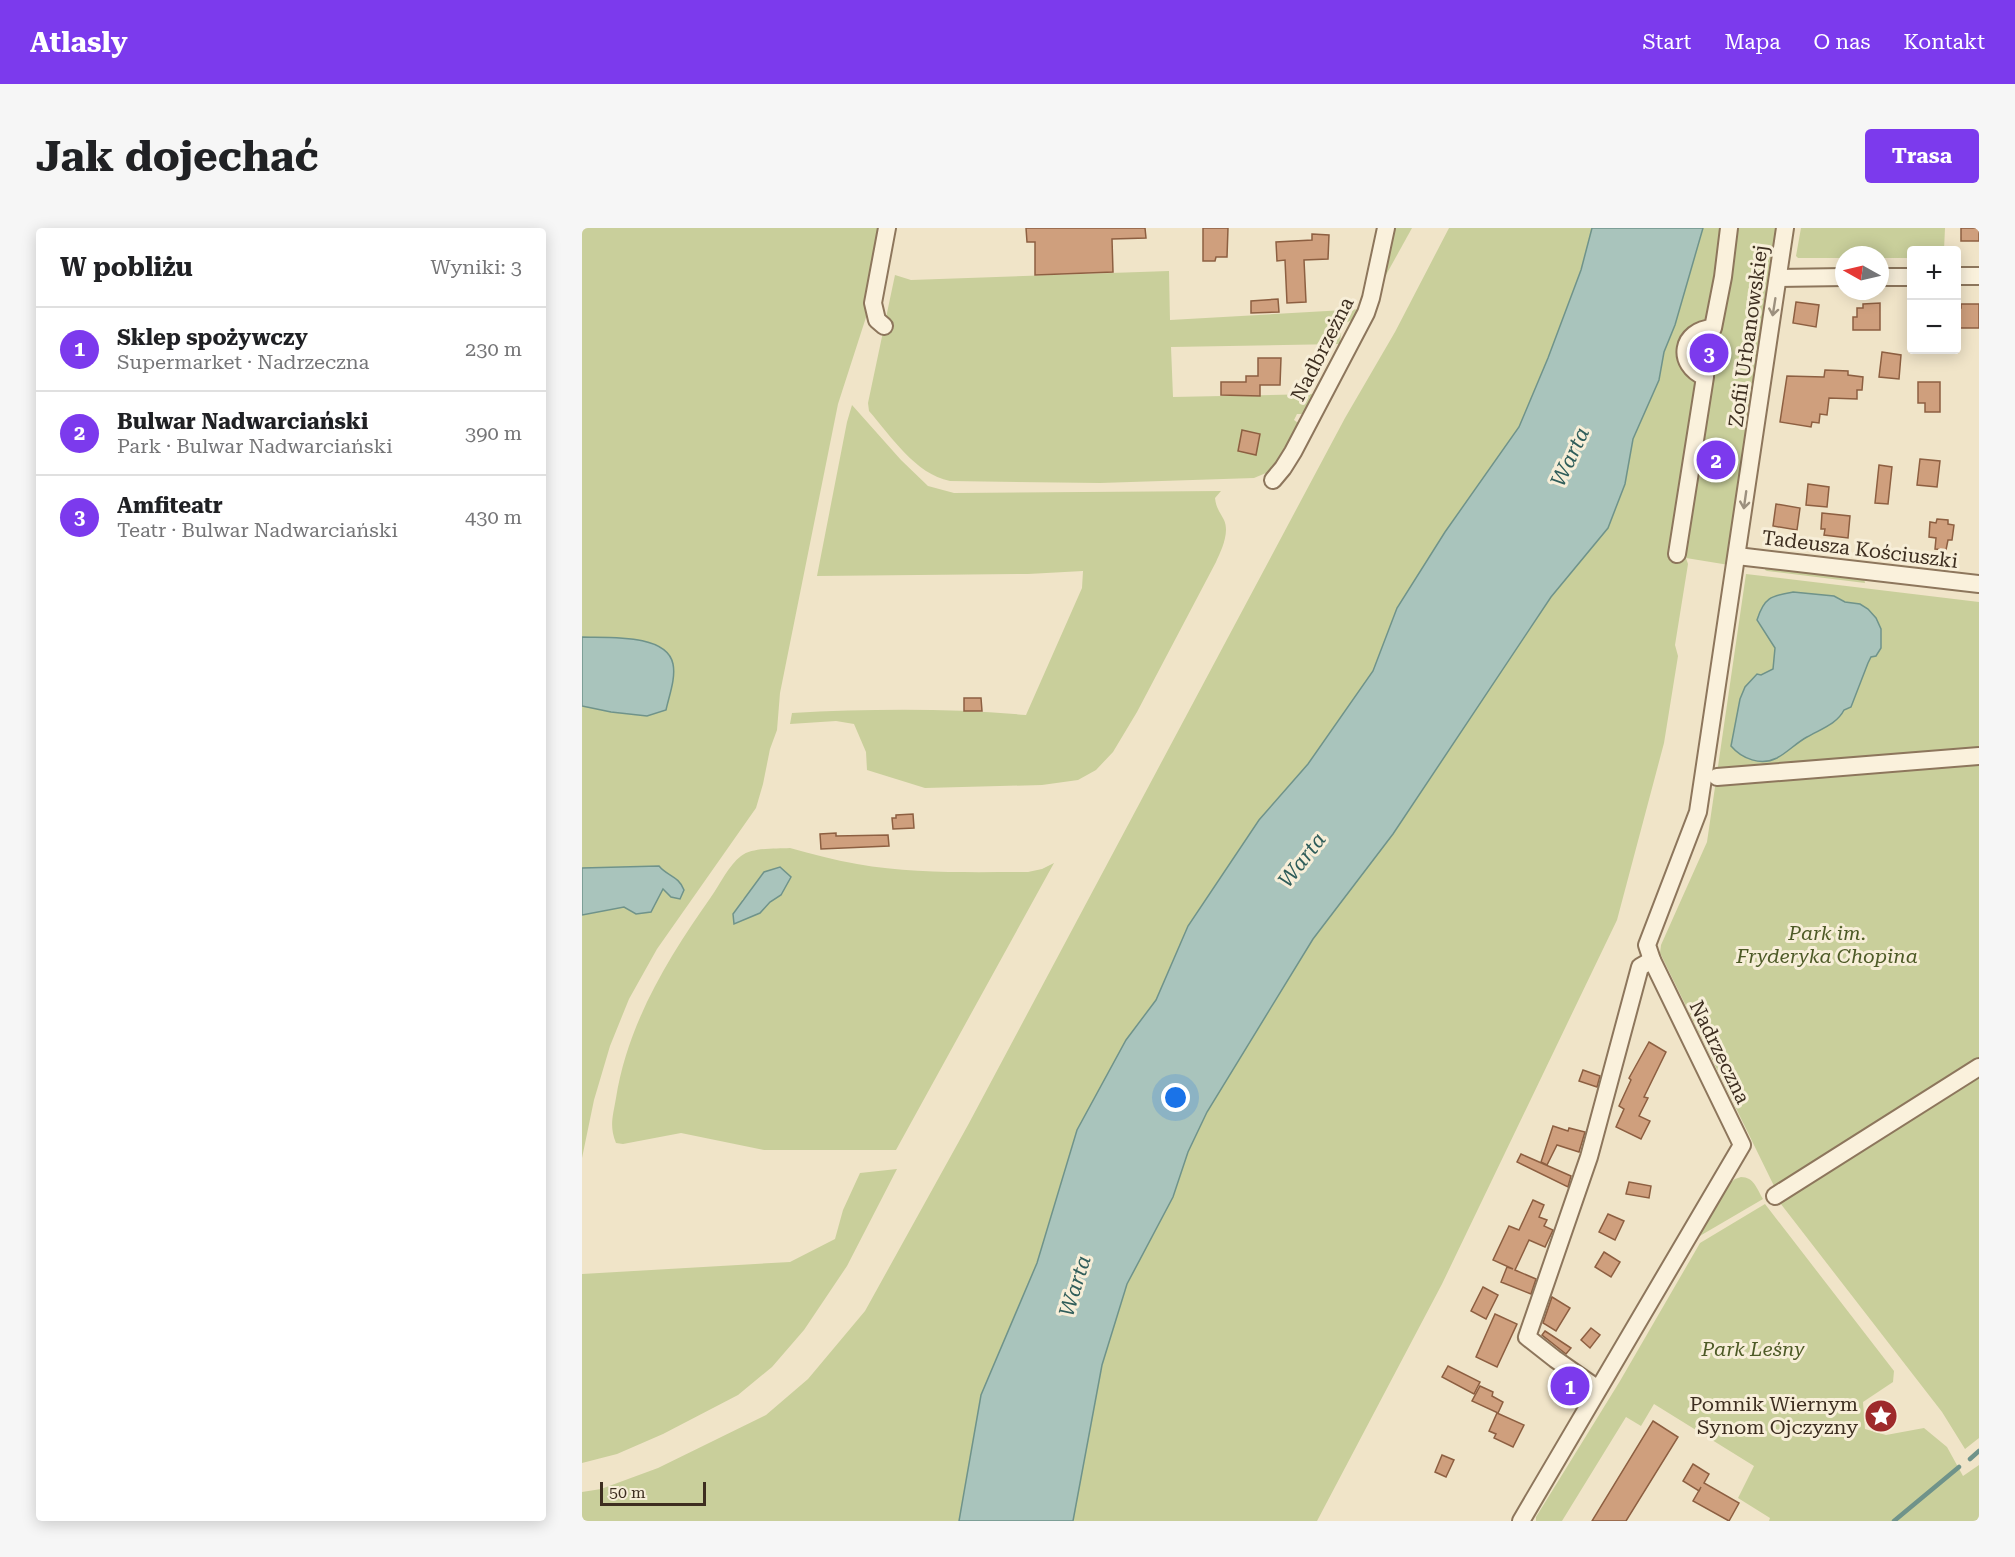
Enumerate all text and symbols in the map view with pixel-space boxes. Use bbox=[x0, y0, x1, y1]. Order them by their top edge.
text: Atlasly bbox=[30, 26, 128, 59]
text: Start bbox=[1643, 30, 1691, 54]
text: Mapa bbox=[1724, 30, 1781, 54]
text: O nas bbox=[1814, 30, 1870, 54]
text: Kontakt bbox=[1903, 30, 1985, 54]
button: Trasa bbox=[1865, 129, 1979, 183]
text: Jak dojechać bbox=[36, 132, 319, 181]
street label: Zofii Urbanowskiej bbox=[1723, 243, 1773, 429]
north arrow bbox=[1835, 246, 1889, 300]
map controls bbox=[1907, 246, 1961, 354]
button: + bbox=[1907, 246, 1961, 300]
text: W pobliżu bbox=[60, 252, 193, 282]
text: Wyniki: 3 bbox=[431, 255, 522, 279]
street label: Nadbrzeżna bbox=[1285, 293, 1359, 405]
one-way arrow bbox=[1769, 296, 1780, 316]
button: − bbox=[1907, 300, 1961, 354]
text: Sklep spożywczy bbox=[117, 325, 308, 350]
pin: 3 bbox=[1690, 330, 1728, 376]
text: 1 bbox=[74, 337, 85, 361]
text: 230 m bbox=[465, 337, 522, 361]
text: Supermarket · Nadrzeczna bbox=[117, 350, 369, 374]
text: Bulwar Nadwarciański bbox=[117, 409, 368, 434]
text: 2 bbox=[74, 421, 85, 445]
text: 390 m bbox=[465, 421, 522, 445]
water label: Warta bbox=[1546, 424, 1594, 490]
text: Park · Bulwar Nadwarciański bbox=[117, 434, 393, 458]
pin: 2 bbox=[1696, 438, 1736, 482]
one-way arrow bbox=[1740, 489, 1751, 509]
text: Amfiteatr bbox=[117, 493, 223, 518]
text: 3 bbox=[74, 505, 85, 529]
text: 430 m bbox=[465, 505, 522, 529]
text: Teatr · Bulwar Nadwarciański bbox=[117, 518, 398, 542]
street label: Tadeusza Kościuszki bbox=[1761, 525, 1959, 573]
water label: Warta bbox=[1273, 828, 1331, 892]
park label: Park im. Fryderyka Chopina bbox=[1735, 921, 1918, 968]
street label: Nadrzeczna bbox=[1685, 996, 1755, 1108]
your location bbox=[1161, 1083, 1190, 1112]
water label: Warta bbox=[1054, 1253, 1096, 1319]
park label: Park Leśny bbox=[1701, 1337, 1805, 1361]
pin: 1 bbox=[1550, 1364, 1590, 1408]
place label: Pomnik Wiernym Synom Ojczyzny bbox=[1689, 1392, 1858, 1439]
place icon: Pomnik Wiernym Synom Ojczyzny bbox=[1863, 1398, 1899, 1434]
scale bar bbox=[600, 1479, 706, 1506]
text: 50 m bbox=[609, 1483, 646, 1502]

